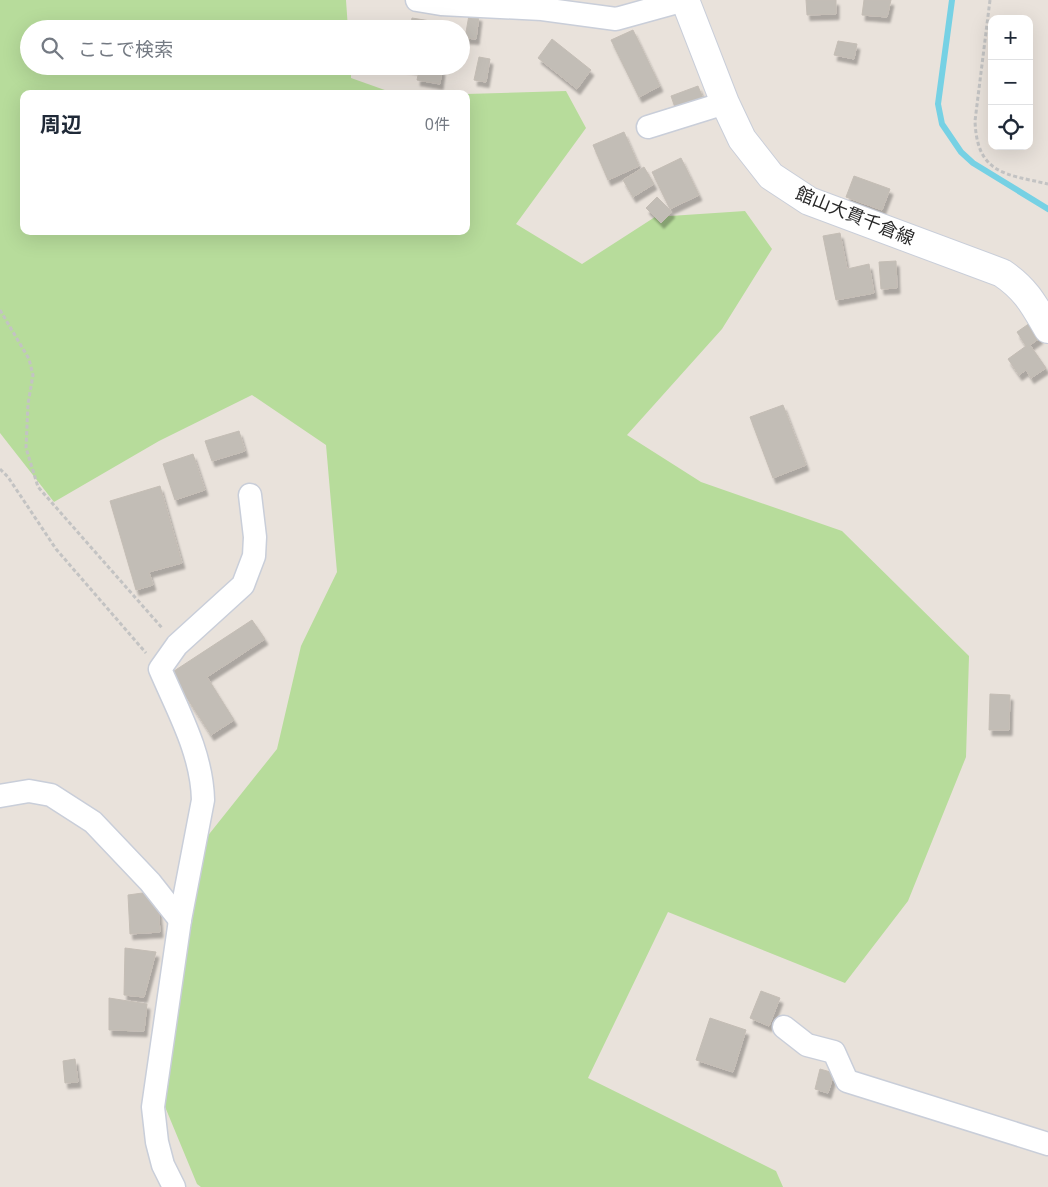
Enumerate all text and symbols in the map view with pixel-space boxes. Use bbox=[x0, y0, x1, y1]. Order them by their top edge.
map controls bbox=[988, 15, 1033, 150]
button: + bbox=[988, 15, 1033, 60]
search box bbox=[20, 20, 470, 75]
icon: search bbox=[38, 34, 66, 62]
text: ここで検索 bbox=[78, 36, 173, 62]
button: − bbox=[988, 60, 1033, 105]
button: locate bbox=[988, 105, 1033, 150]
text: 周辺 bbox=[40, 110, 82, 138]
text: 0件 bbox=[425, 113, 450, 135]
street label: 館山大貫千倉線 bbox=[792, 180, 918, 250]

